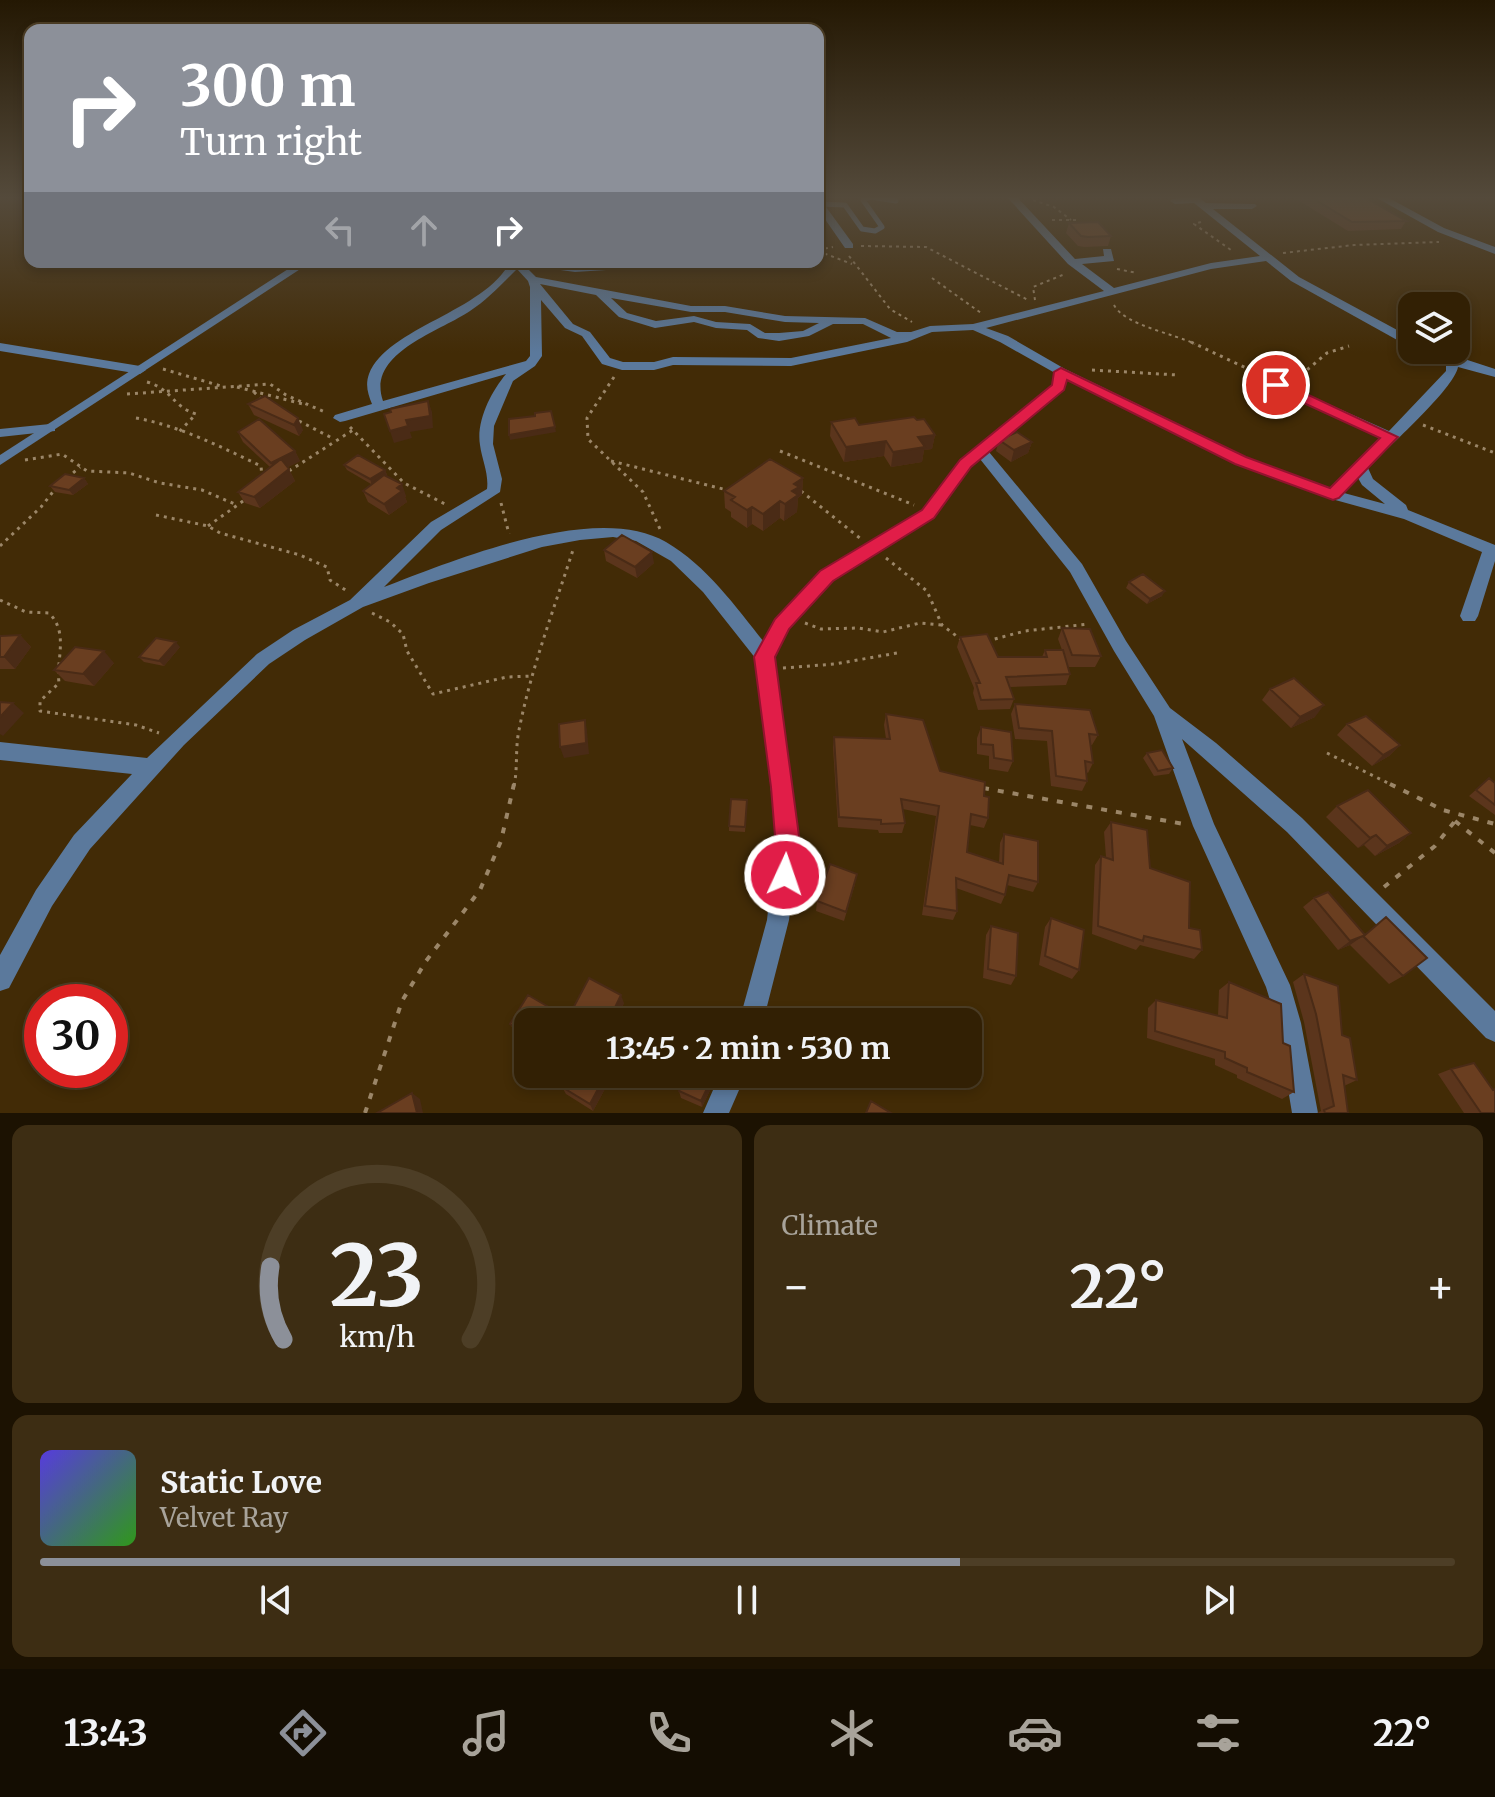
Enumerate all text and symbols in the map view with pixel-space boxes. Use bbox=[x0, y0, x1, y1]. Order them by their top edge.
text: 300 m bbox=[180, 51, 356, 121]
icon: right bbox=[48, 56, 152, 160]
text: Turn right bbox=[180, 120, 362, 165]
icon: left bbox=[318, 208, 362, 252]
icon: ahead bbox=[402, 208, 446, 252]
icon: right bbox=[486, 208, 530, 252]
map controls bbox=[1398, 292, 1470, 364]
button: layers bbox=[1398, 292, 1470, 364]
pin bbox=[1242, 351, 1310, 419]
icon: arrive bbox=[1254, 363, 1298, 407]
position arrow bbox=[743, 833, 827, 917]
speed limit sign: 30 bbox=[24, 984, 128, 1088]
text: 13:45 · 2 min · 530 m bbox=[606, 1029, 890, 1067]
text: Climate bbox=[782, 1209, 878, 1242]
text: 23 bbox=[330, 1224, 424, 1329]
text: 22° bbox=[1070, 1249, 1167, 1324]
text: − bbox=[782, 1259, 811, 1314]
text: + bbox=[1426, 1259, 1455, 1314]
text: km/h bbox=[339, 1319, 415, 1355]
text: Static Love bbox=[160, 1463, 322, 1501]
text: Velvet Ray bbox=[160, 1501, 288, 1534]
icon: previous bbox=[254, 1578, 298, 1622]
icon: pause bbox=[725, 1578, 769, 1622]
icon: next bbox=[1197, 1578, 1241, 1622]
icon: directions bbox=[275, 1705, 331, 1761]
icon: music bbox=[458, 1705, 514, 1761]
icon: phone bbox=[641, 1705, 697, 1761]
icon: climate bbox=[824, 1705, 880, 1761]
icon: car bbox=[1007, 1705, 1063, 1761]
icon: filters bbox=[1190, 1705, 1246, 1761]
text: 13:43 bbox=[64, 1711, 148, 1756]
text: 22° bbox=[1373, 1711, 1431, 1756]

